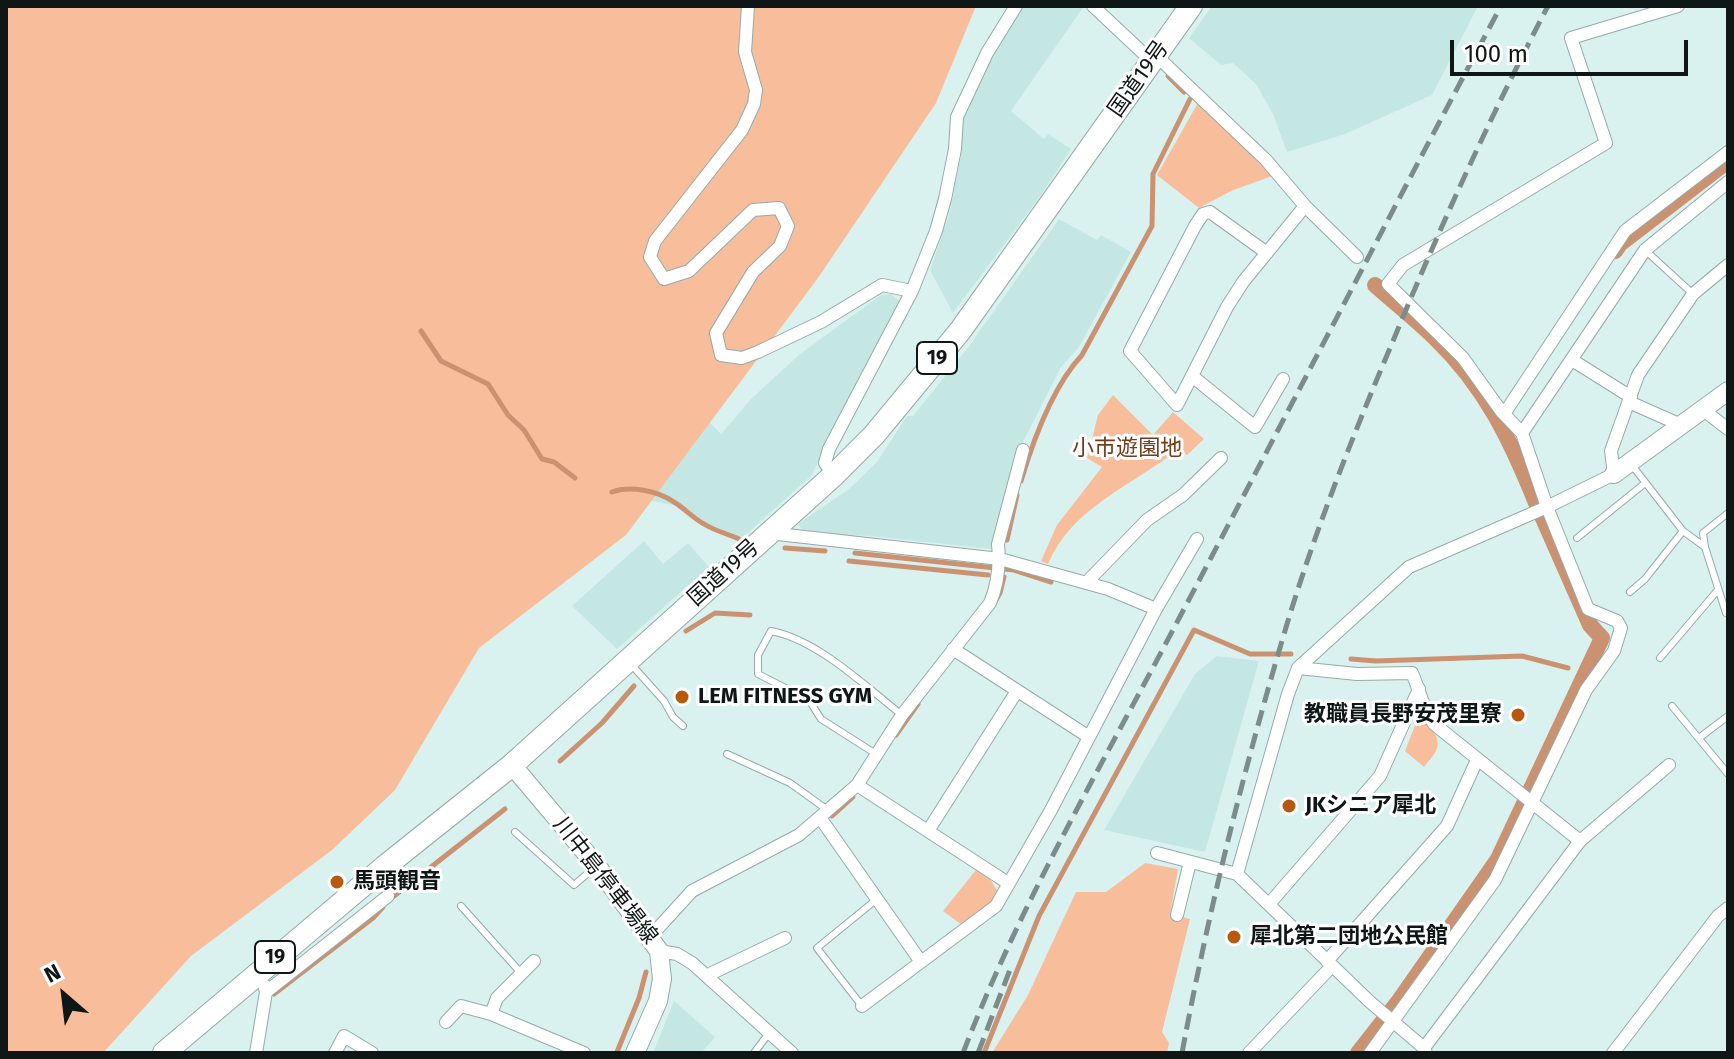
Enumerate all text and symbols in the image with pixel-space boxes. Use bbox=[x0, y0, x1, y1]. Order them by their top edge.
scale bar bbox=[1454, 24, 1692, 74]
street label: 国道19号 bbox=[1103, 36, 1175, 122]
text: 100 m bbox=[1464, 40, 1528, 68]
road number: 19 bbox=[917, 342, 957, 374]
park label: 小市遊園地 bbox=[1072, 436, 1182, 462]
street label: 国道19号 bbox=[683, 534, 765, 612]
place label: LEM FITNESS GYM bbox=[698, 684, 872, 710]
marker: LEM FITNESS GYM bbox=[673, 688, 691, 706]
place label: 教職員長野安茂里寮 bbox=[1304, 702, 1502, 728]
marker: 教職員長野安茂里寮 bbox=[1509, 706, 1527, 724]
place label: JKシニア犀北 bbox=[1305, 793, 1436, 819]
marker: JKシニア犀北 bbox=[1280, 797, 1298, 815]
street label: 川中島停車場線 bbox=[547, 812, 663, 950]
place label: 馬頭観音 bbox=[353, 869, 441, 895]
marker: 馬頭観音 bbox=[328, 873, 346, 891]
place label: 犀北第二団地公民館 bbox=[1250, 924, 1448, 950]
marker: 犀北第二団地公民館 bbox=[1225, 928, 1243, 946]
road number: 19 bbox=[255, 941, 295, 973]
north arrow bbox=[24, 955, 104, 1035]
text: N bbox=[40, 958, 65, 989]

